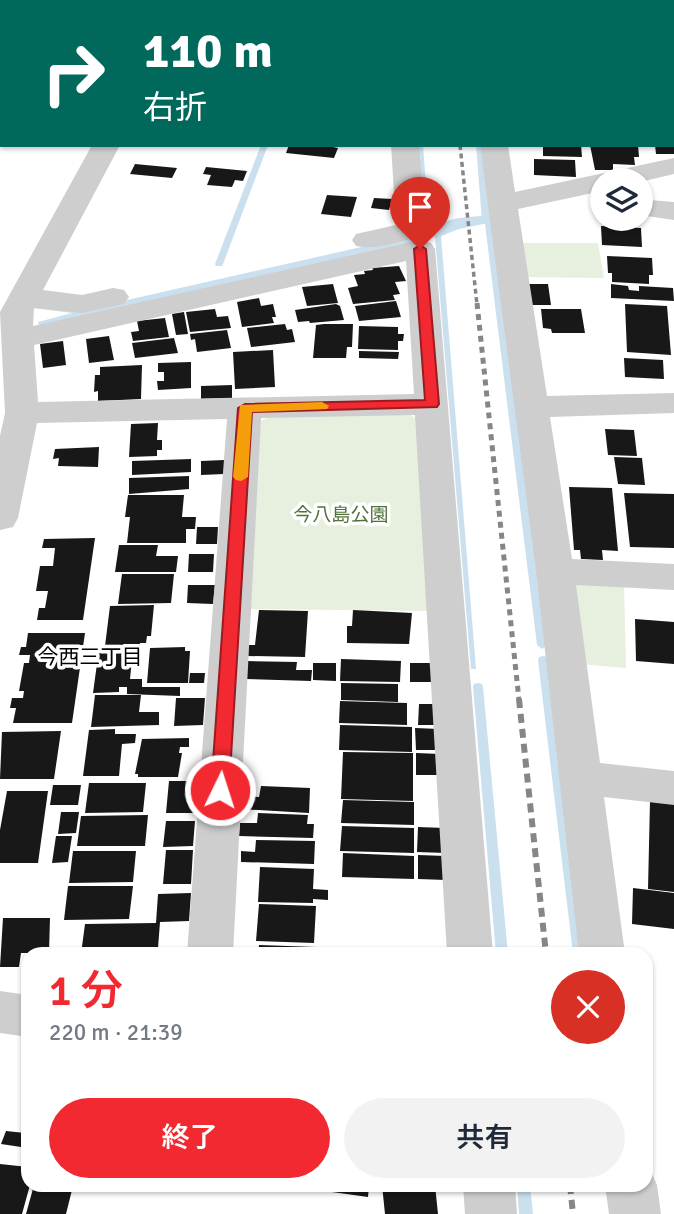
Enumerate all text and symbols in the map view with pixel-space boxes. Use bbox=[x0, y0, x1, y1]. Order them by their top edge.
text: 110 m bbox=[143, 21, 273, 81]
icon: right bbox=[28, 28, 119, 119]
text: 右折 bbox=[143, 88, 207, 127]
map controls bbox=[590, 168, 653, 231]
button: layers bbox=[590, 168, 653, 231]
pin bbox=[390, 177, 450, 249]
icon: arrive bbox=[401, 188, 439, 226]
park label: 今八島公園 bbox=[293, 503, 389, 527]
district label: 今西三丁目 bbox=[38, 644, 143, 670]
position arrow bbox=[183, 753, 257, 827]
text: 1 分 bbox=[49, 966, 123, 1017]
button: close bbox=[551, 970, 625, 1044]
text: 220 m · 21:39 bbox=[49, 1018, 183, 1047]
button: 終了 bbox=[49, 1098, 330, 1178]
button: 共有 bbox=[344, 1098, 625, 1178]

